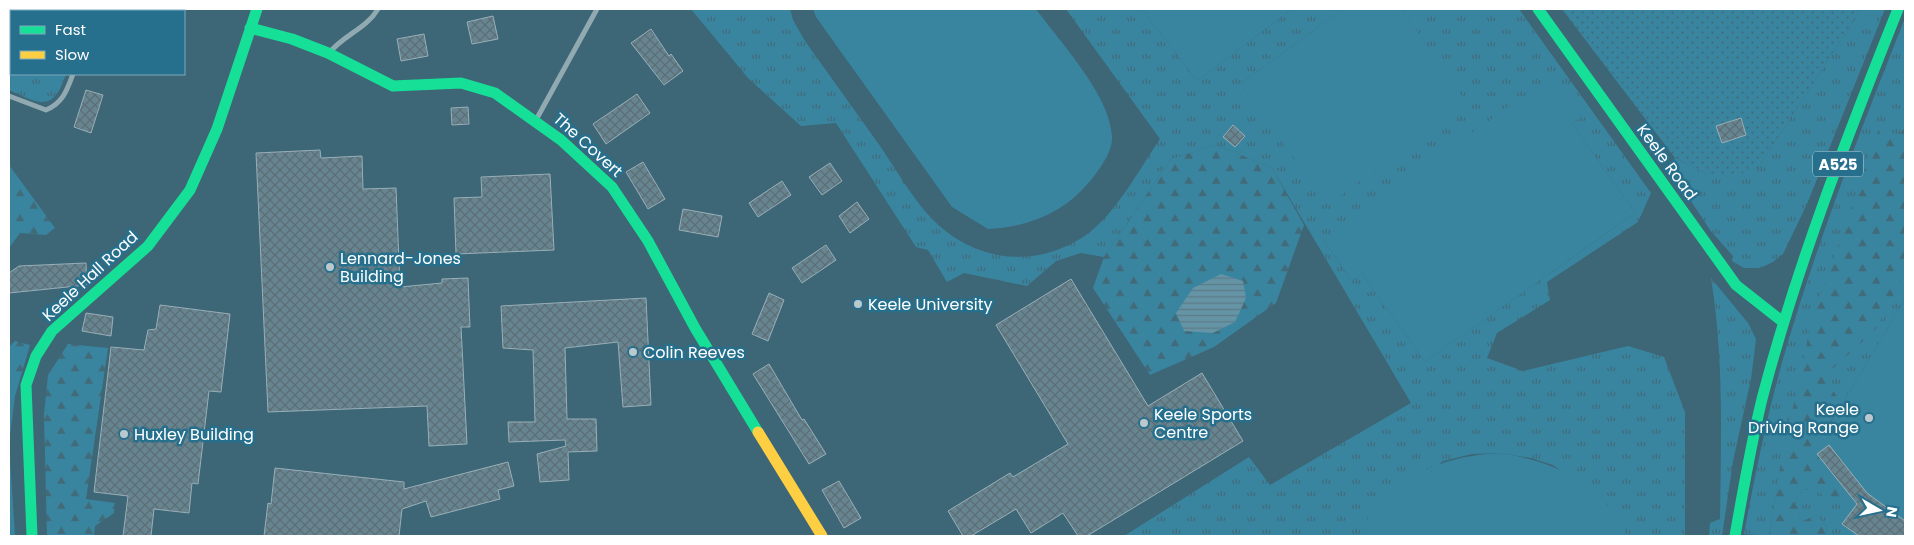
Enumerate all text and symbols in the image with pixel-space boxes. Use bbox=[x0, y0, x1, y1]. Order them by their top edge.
legend bbox=[10, 10, 185, 75]
text: Fast bbox=[55, 19, 86, 40]
text: Slow bbox=[55, 44, 90, 65]
street label: The Covert bbox=[548, 108, 628, 183]
street label: Keele Road bbox=[1631, 119, 1703, 205]
road number: A525 bbox=[1813, 152, 1863, 176]
street label: Keele Hall Road bbox=[37, 226, 143, 326]
place label: Lennard-Jones Building bbox=[340, 247, 461, 288]
marker: Lennard-Jones Building bbox=[324, 261, 336, 273]
place label: Keele University bbox=[868, 293, 993, 316]
marker: Keele University bbox=[852, 298, 864, 310]
place label: Colin Reeves bbox=[643, 341, 745, 364]
marker: Colin Reeves bbox=[627, 346, 639, 358]
place label: Keele Driving Range bbox=[1748, 398, 1859, 439]
place label: Keele Sports Centre bbox=[1154, 403, 1252, 444]
marker: Keele Driving Range bbox=[1863, 412, 1875, 424]
marker: Keele Sports Centre bbox=[1138, 417, 1150, 429]
place label: Huxley Building bbox=[134, 423, 254, 446]
marker: Huxley Building bbox=[118, 428, 130, 440]
north arrow bbox=[1854, 485, 1904, 535]
text: N bbox=[1881, 505, 1903, 519]

